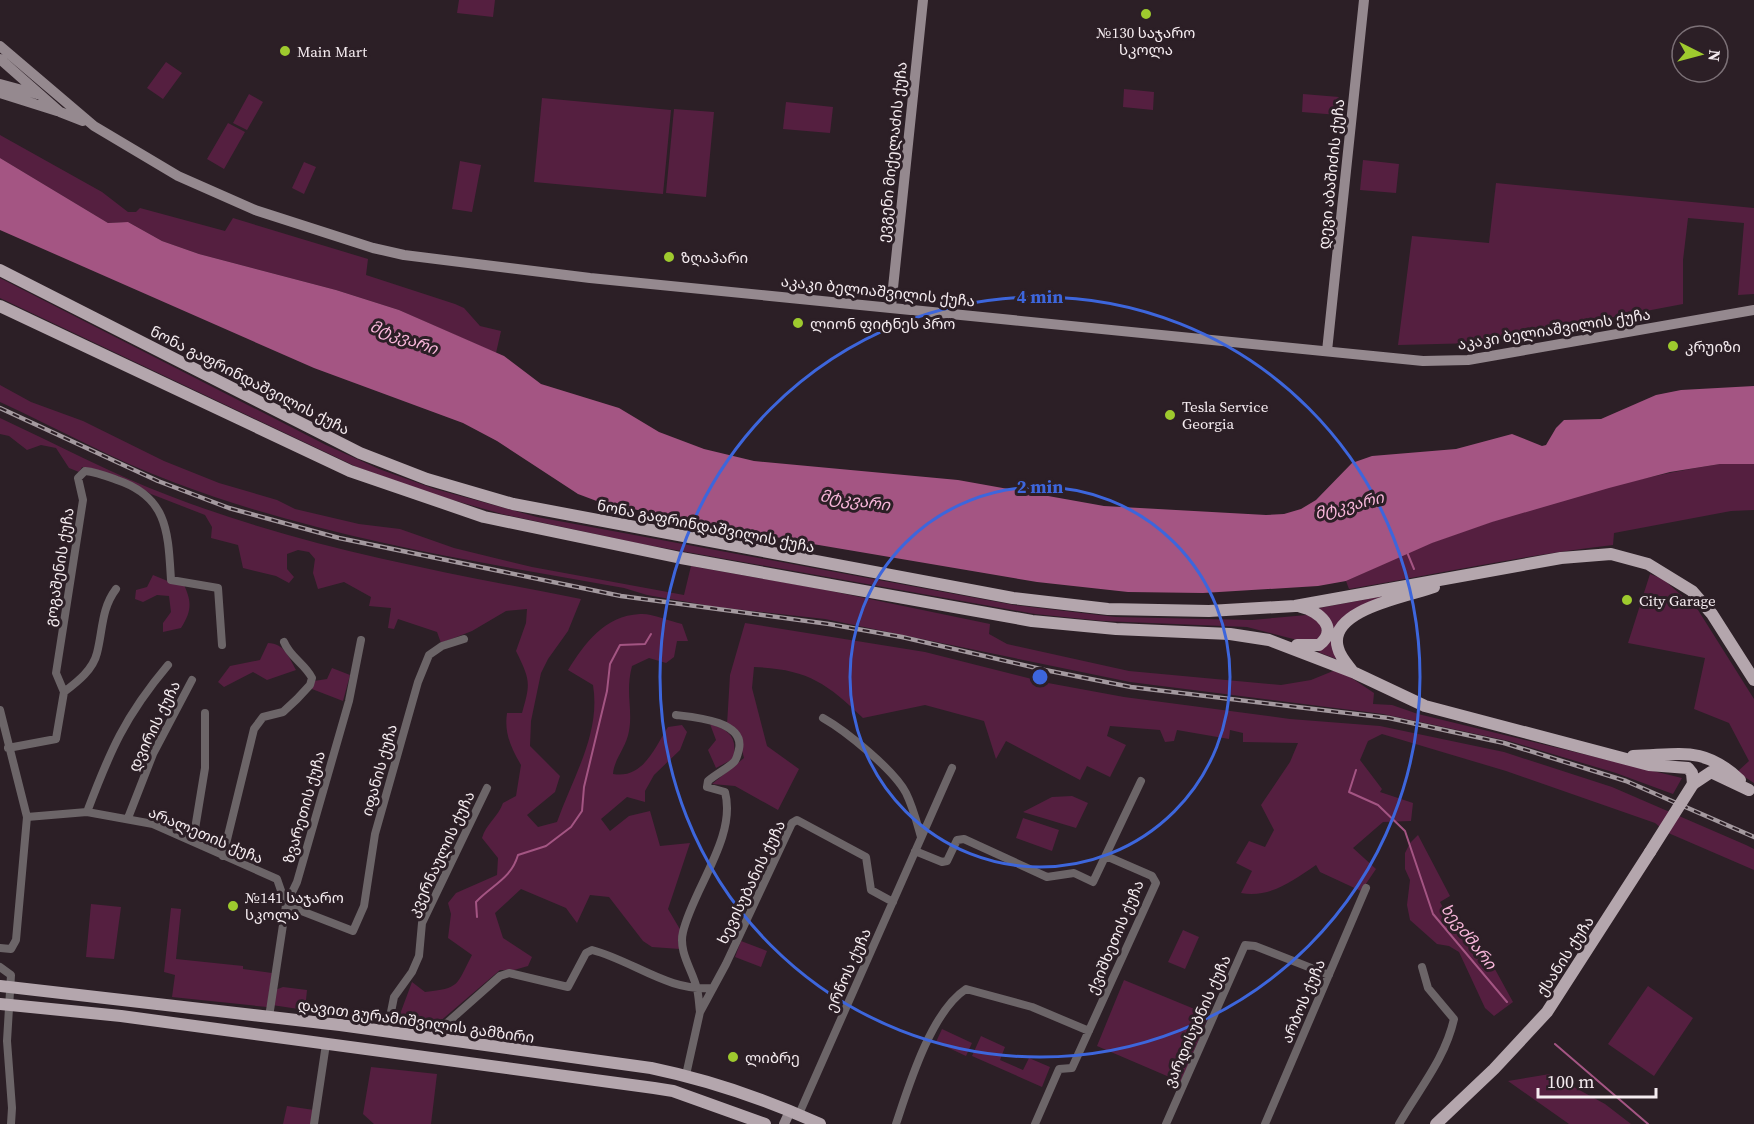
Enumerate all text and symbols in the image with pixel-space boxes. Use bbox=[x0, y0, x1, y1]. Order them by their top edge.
marker: №130 საჯარო სკოლა bbox=[1139, 7, 1153, 21]
place label: №130 საჯარო სკოლა bbox=[1096, 22, 1195, 60]
north arrow bbox=[1670, 24, 1730, 84]
place label: Main Mart bbox=[297, 41, 367, 62]
marker: Main Mart bbox=[278, 44, 292, 58]
text: N bbox=[1703, 49, 1726, 63]
street label: ევგენი მიქელაძის ქუჩა bbox=[872, 61, 912, 243]
street label: დევი აბაშიძის ქუჩა bbox=[1313, 98, 1349, 250]
place label: ზღაპარი bbox=[681, 247, 748, 268]
marker: ზღაპარი bbox=[662, 250, 676, 264]
street label: აკაკი ბელიაშვილის ქუჩა bbox=[780, 270, 976, 312]
text: 4 min bbox=[1017, 284, 1063, 309]
street label: აკაკი ბელიაშვილის ქუჩა bbox=[1456, 303, 1652, 355]
place label: ლიონ ფიტნეს პრო bbox=[810, 313, 955, 334]
water label: მტკვარი bbox=[367, 315, 442, 360]
marker: ლიონ ფიტნეს პრო bbox=[791, 316, 805, 330]
street label: ნონა გაფრინდაშვილის ქუჩა bbox=[147, 320, 353, 440]
place label: კრუიზი bbox=[1685, 336, 1741, 357]
marker: კრუიზი bbox=[1666, 339, 1680, 353]
place label: Tesla Service Georgia bbox=[1182, 396, 1269, 434]
marker: Tesla Service Georgia bbox=[1163, 408, 1177, 422]
text: 2 min bbox=[1017, 474, 1063, 499]
water label: მტკვარი bbox=[818, 484, 892, 516]
water label: მტკვარი bbox=[1312, 486, 1387, 524]
street label: ნონა გაფრინდაშვილის ქუჩა bbox=[595, 495, 817, 557]
street label: გოგაშენის ქუჩა bbox=[39, 506, 79, 628]
place label: City Garage bbox=[1639, 590, 1716, 611]
marker: City Garage bbox=[1620, 593, 1634, 607]
centre of rings bbox=[1030, 667, 1050, 687]
street label: დვირის ქუჩა bbox=[123, 677, 185, 775]
street label: იფანის ქუჩა bbox=[356, 722, 402, 818]
street label: ზვარეთის ქუჩა bbox=[278, 748, 330, 866]
street label: კვერნაულის ქუჩა bbox=[403, 788, 479, 920]
street label: არალეთის ქუჩა bbox=[145, 801, 267, 869]
street label: ხევისუბანის ქუჩა bbox=[712, 817, 790, 947]
street label: ქვიშხეთის ქუჩა bbox=[1081, 877, 1149, 997]
place label: №141 საჯარო სკოლა bbox=[244, 887, 344, 925]
water label: ხევძმარი bbox=[1436, 898, 1502, 974]
marker: №141 საჯარო სკოლა bbox=[226, 899, 240, 913]
street label: ქსანის ქუჩა bbox=[1531, 912, 1599, 1000]
street label: ერწოს ქუჩა bbox=[820, 925, 876, 1015]
street label: ვარდისუბნის ქუჩა bbox=[1158, 952, 1236, 1090]
street label: არბოს ქუჩა bbox=[1276, 956, 1330, 1046]
street label: დავით გურამიშვილის გამზირი bbox=[296, 994, 536, 1048]
place label: ლიბრე bbox=[745, 1047, 800, 1068]
marker: ლიბრე bbox=[726, 1050, 740, 1064]
scale bar bbox=[1538, 1061, 1656, 1099]
text: 100 m bbox=[1547, 1069, 1594, 1094]

